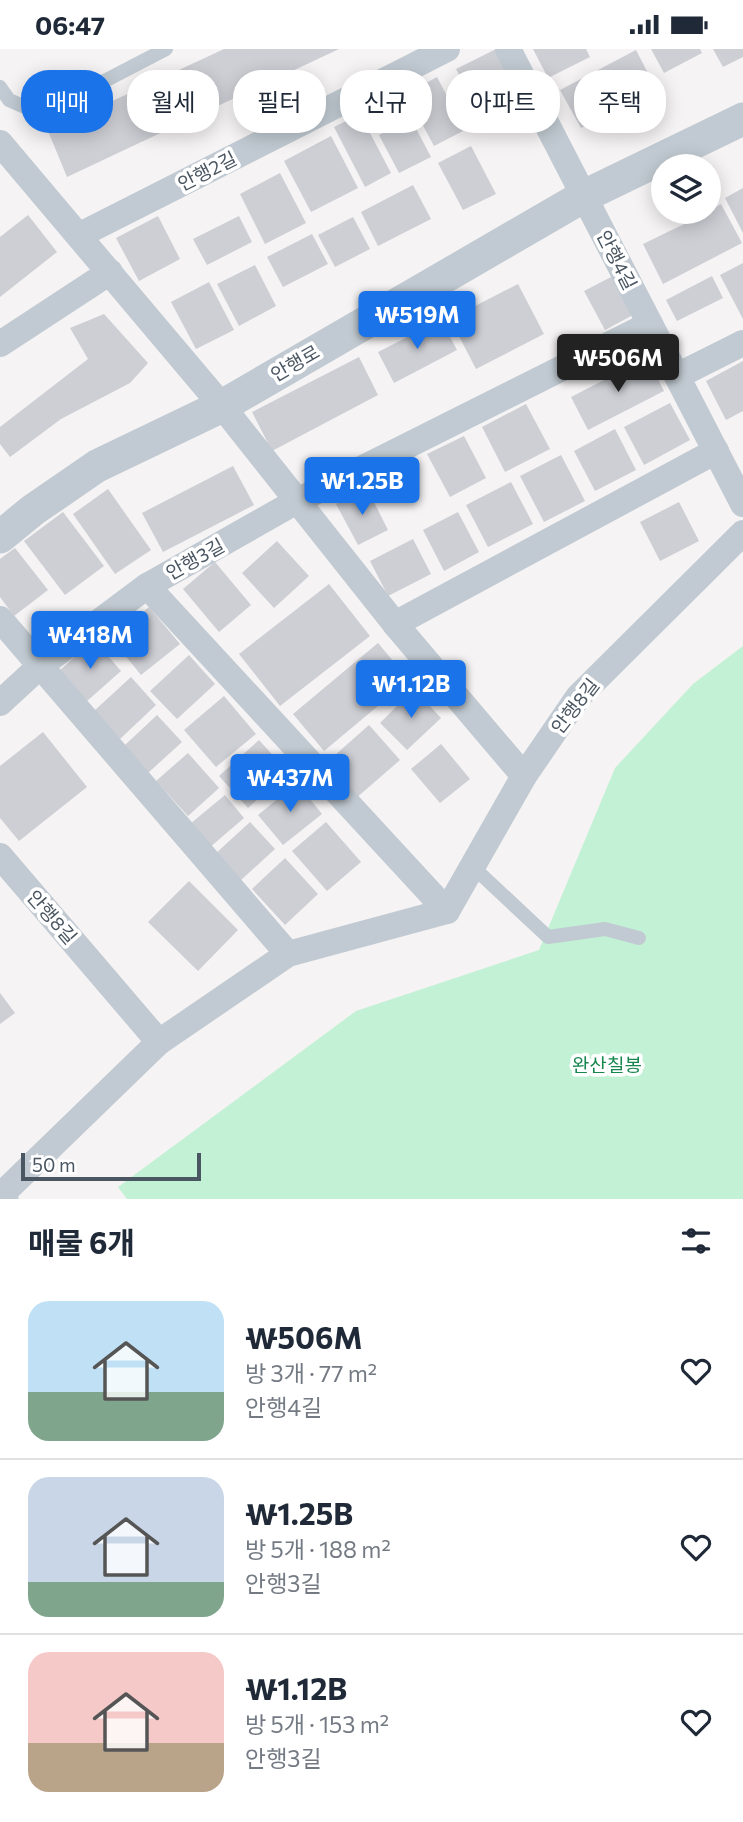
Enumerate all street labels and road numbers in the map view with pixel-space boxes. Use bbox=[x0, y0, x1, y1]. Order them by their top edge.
street label: 안행2길 bbox=[173, 146, 240, 195]
street label: 안행4길 bbox=[593, 226, 642, 293]
street label: 안행로 bbox=[266, 339, 323, 386]
street label: 안행3길 bbox=[162, 533, 228, 584]
street label: 안행8길 bbox=[546, 673, 603, 738]
street label: 안행8길 bbox=[23, 885, 82, 948]

